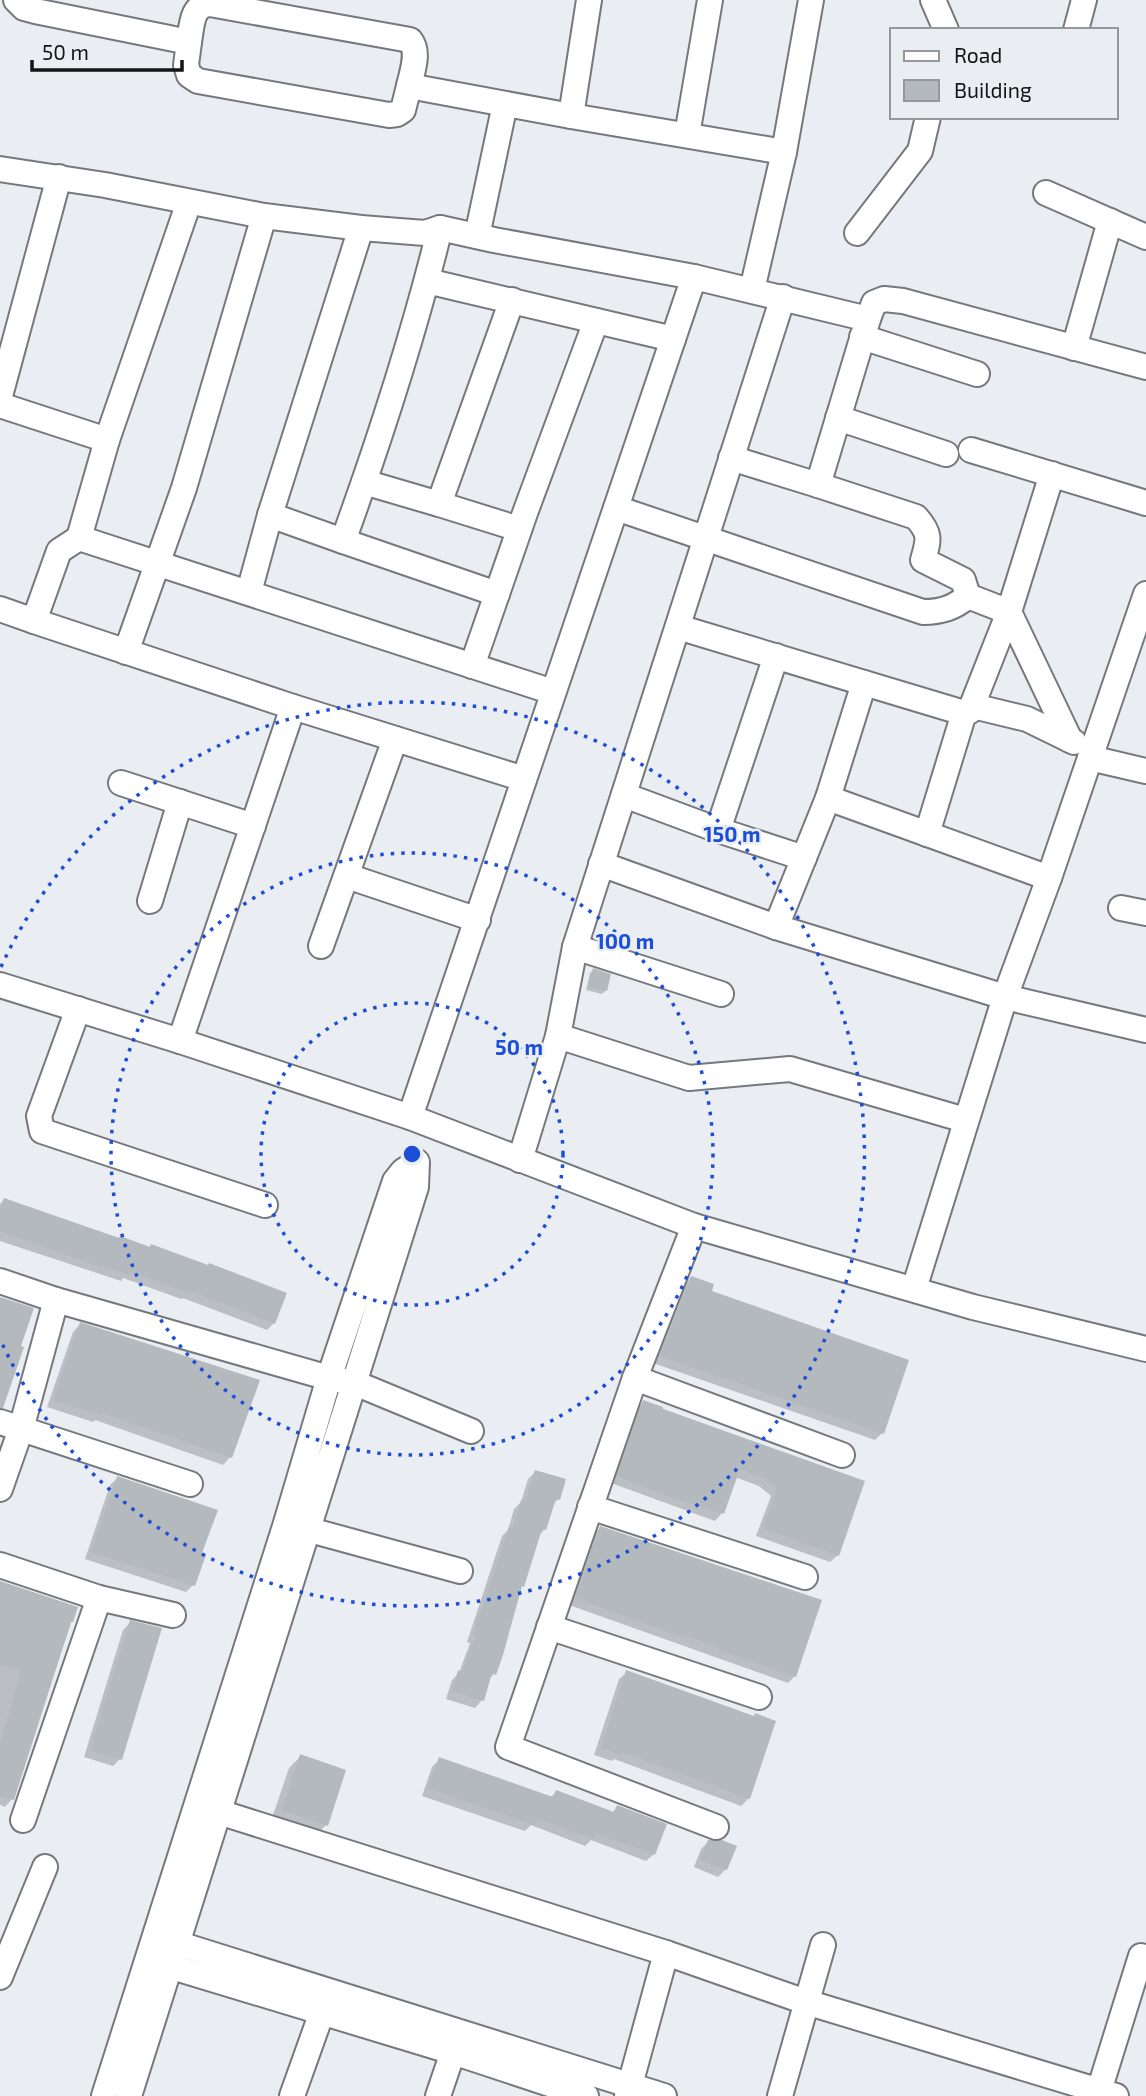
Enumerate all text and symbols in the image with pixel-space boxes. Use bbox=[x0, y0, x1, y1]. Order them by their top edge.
scale bar bbox=[32, 28, 182, 72]
legend bbox=[890, 28, 1118, 119]
text: 50 m bbox=[42, 39, 89, 64]
text: Road bbox=[954, 42, 1002, 67]
text: Building bbox=[954, 77, 1032, 102]
text: 150 m bbox=[704, 821, 760, 846]
text: 100 m bbox=[596, 928, 654, 953]
text: 50 m bbox=[495, 1034, 543, 1059]
centre of rings bbox=[400, 1142, 424, 1166]

